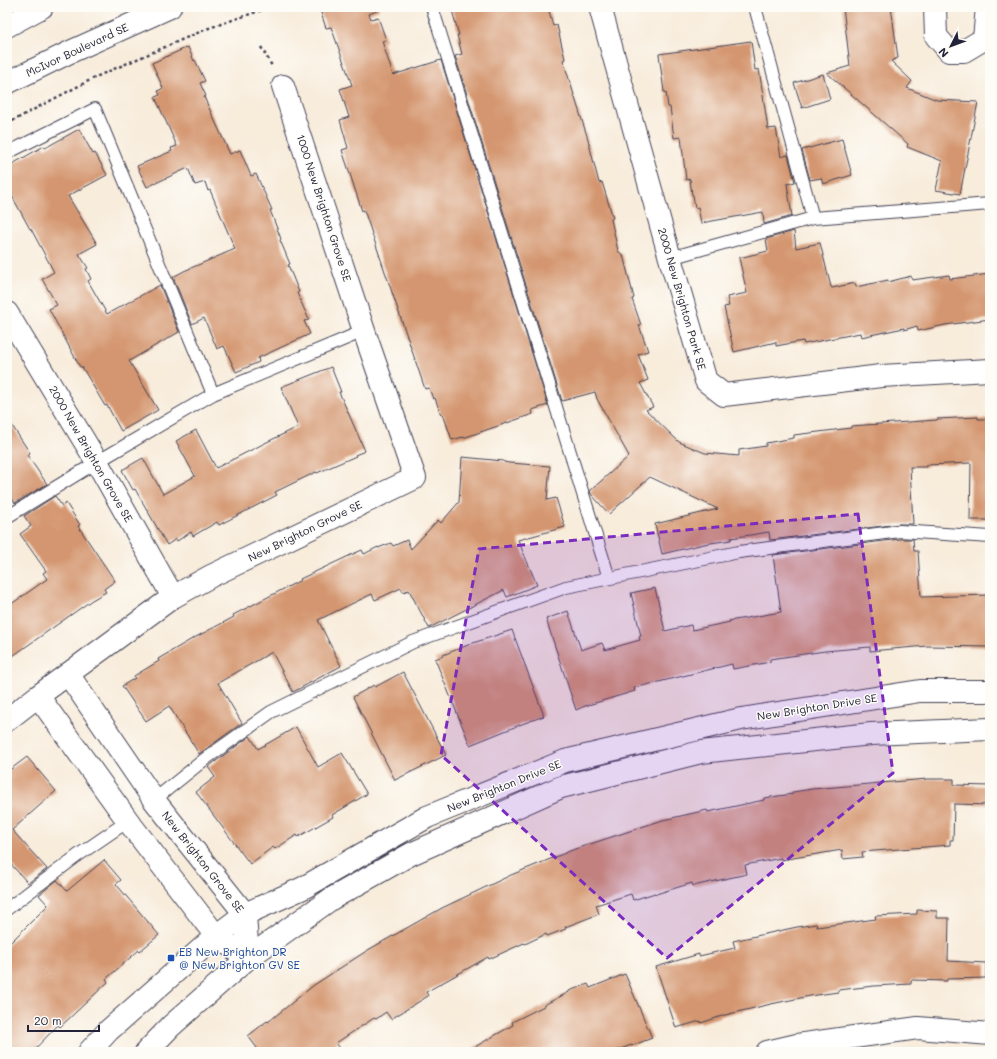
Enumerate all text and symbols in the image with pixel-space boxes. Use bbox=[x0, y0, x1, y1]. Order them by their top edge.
street label: McIvor Boulevard SE bbox=[23, 19, 131, 80]
north arrow bbox=[931, 26, 971, 66]
text: N bbox=[935, 45, 952, 61]
street label: 1000 New Brighton Grove SE bbox=[294, 132, 355, 283]
street label: 2000 New Brighton Park SE bbox=[655, 226, 710, 372]
street label: 2000 New Brighton Grove SE bbox=[46, 383, 137, 525]
street label: New Brighton Grove SE bbox=[245, 496, 364, 565]
street label: New Brighton Drive SE bbox=[756, 690, 878, 723]
street label: New Brighton Drive SE bbox=[445, 756, 563, 815]
street label: New Brighton Grove SE bbox=[159, 808, 248, 916]
place label: EB New Brighton DR @ New Brighton GV SE bbox=[179, 944, 300, 972]
marker: EB New Brighton DR @ New Brighton GV SE bbox=[166, 953, 176, 963]
scale bar bbox=[28, 1007, 99, 1033]
text: 20 m bbox=[34, 1012, 62, 1028]

